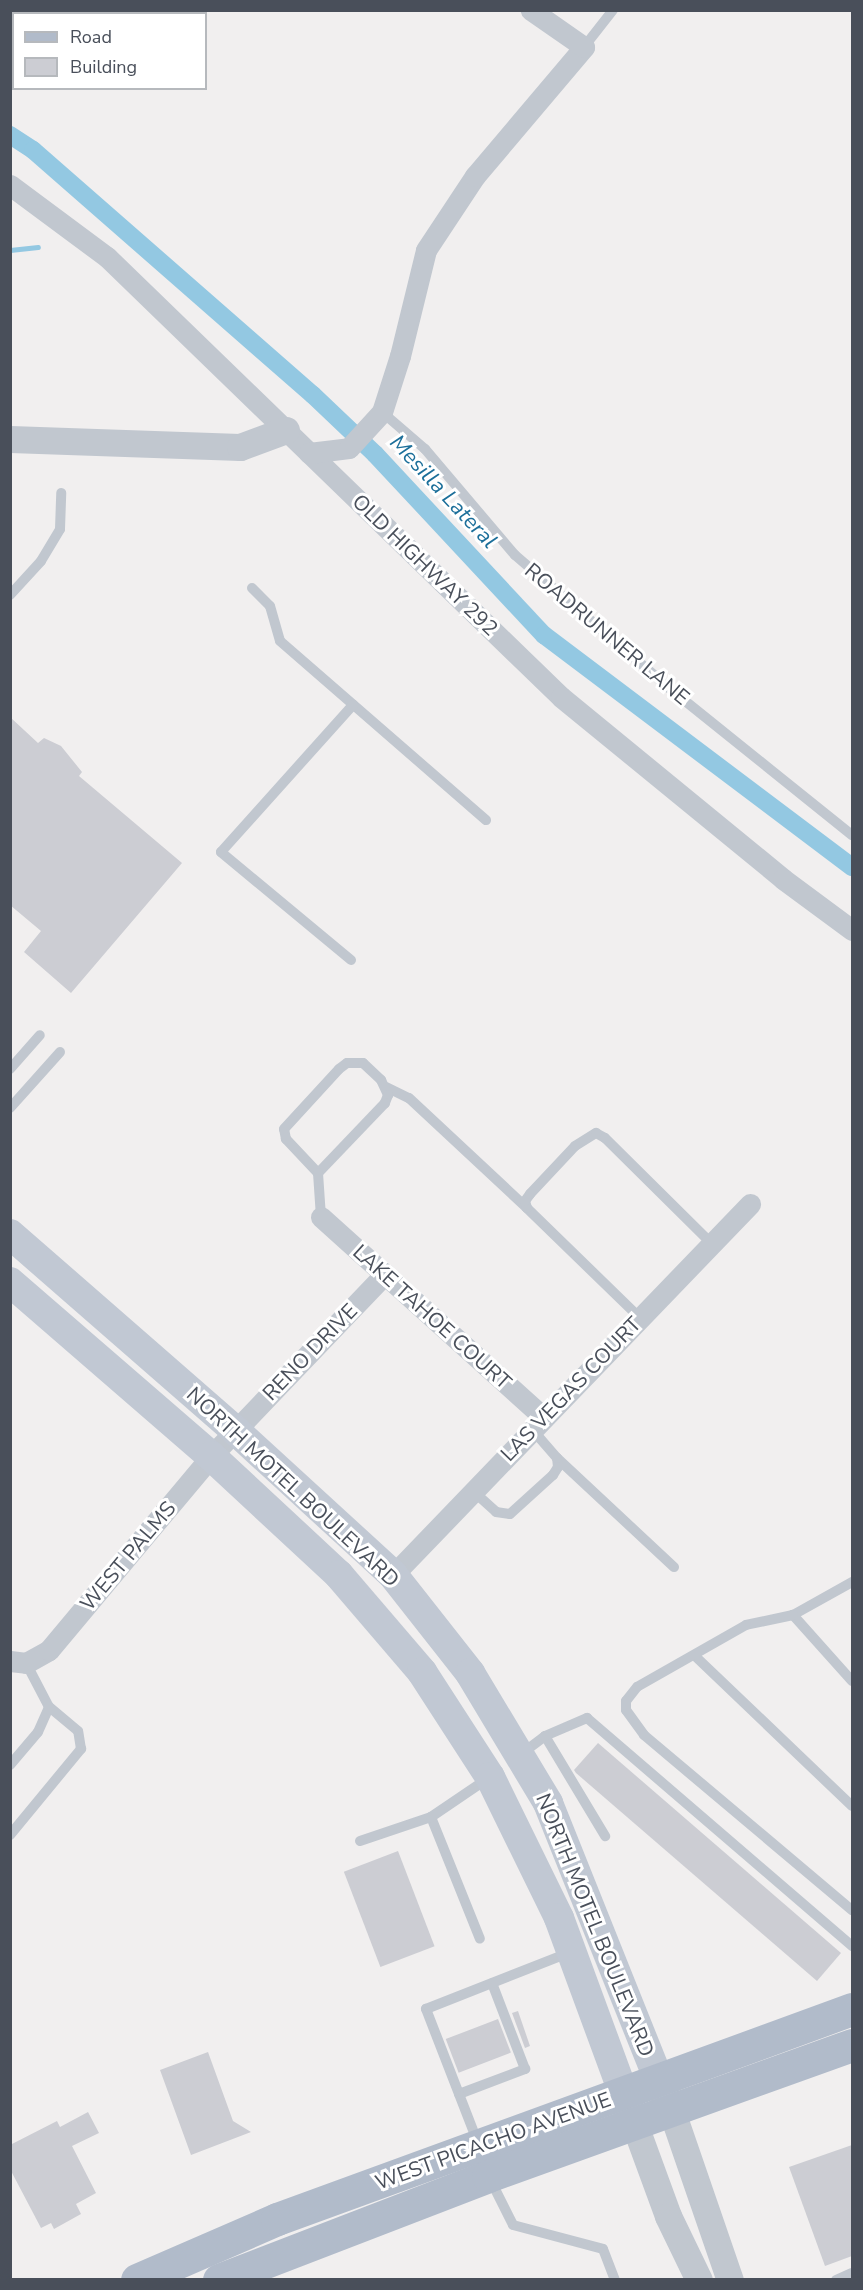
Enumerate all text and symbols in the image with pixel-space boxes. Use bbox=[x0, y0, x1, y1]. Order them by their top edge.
legend bbox=[12, 12, 207, 90]
text: Road bbox=[70, 25, 112, 49]
text: Building bbox=[70, 55, 137, 79]
water label: Mesilla Lateral bbox=[384, 430, 502, 554]
street label: OLD HIGHWAY 292 bbox=[347, 489, 503, 641]
street label: ROADRUNNER LANE bbox=[520, 558, 694, 710]
street label: LAKE TAHOE COURT bbox=[348, 1239, 516, 1395]
street label: RENO DRIVE bbox=[258, 1298, 362, 1406]
street label: LAS VEGAS COURT bbox=[496, 1311, 646, 1467]
street label: NORTH MOTEL BOULEVARD bbox=[181, 1382, 405, 1592]
street label: WEST PALMS bbox=[75, 1496, 181, 1616]
street label: NORTH MOTEL BOULEVARD bbox=[531, 1790, 659, 2060]
street label: WEST PICACHO AVENUE bbox=[372, 2087, 614, 2195]

